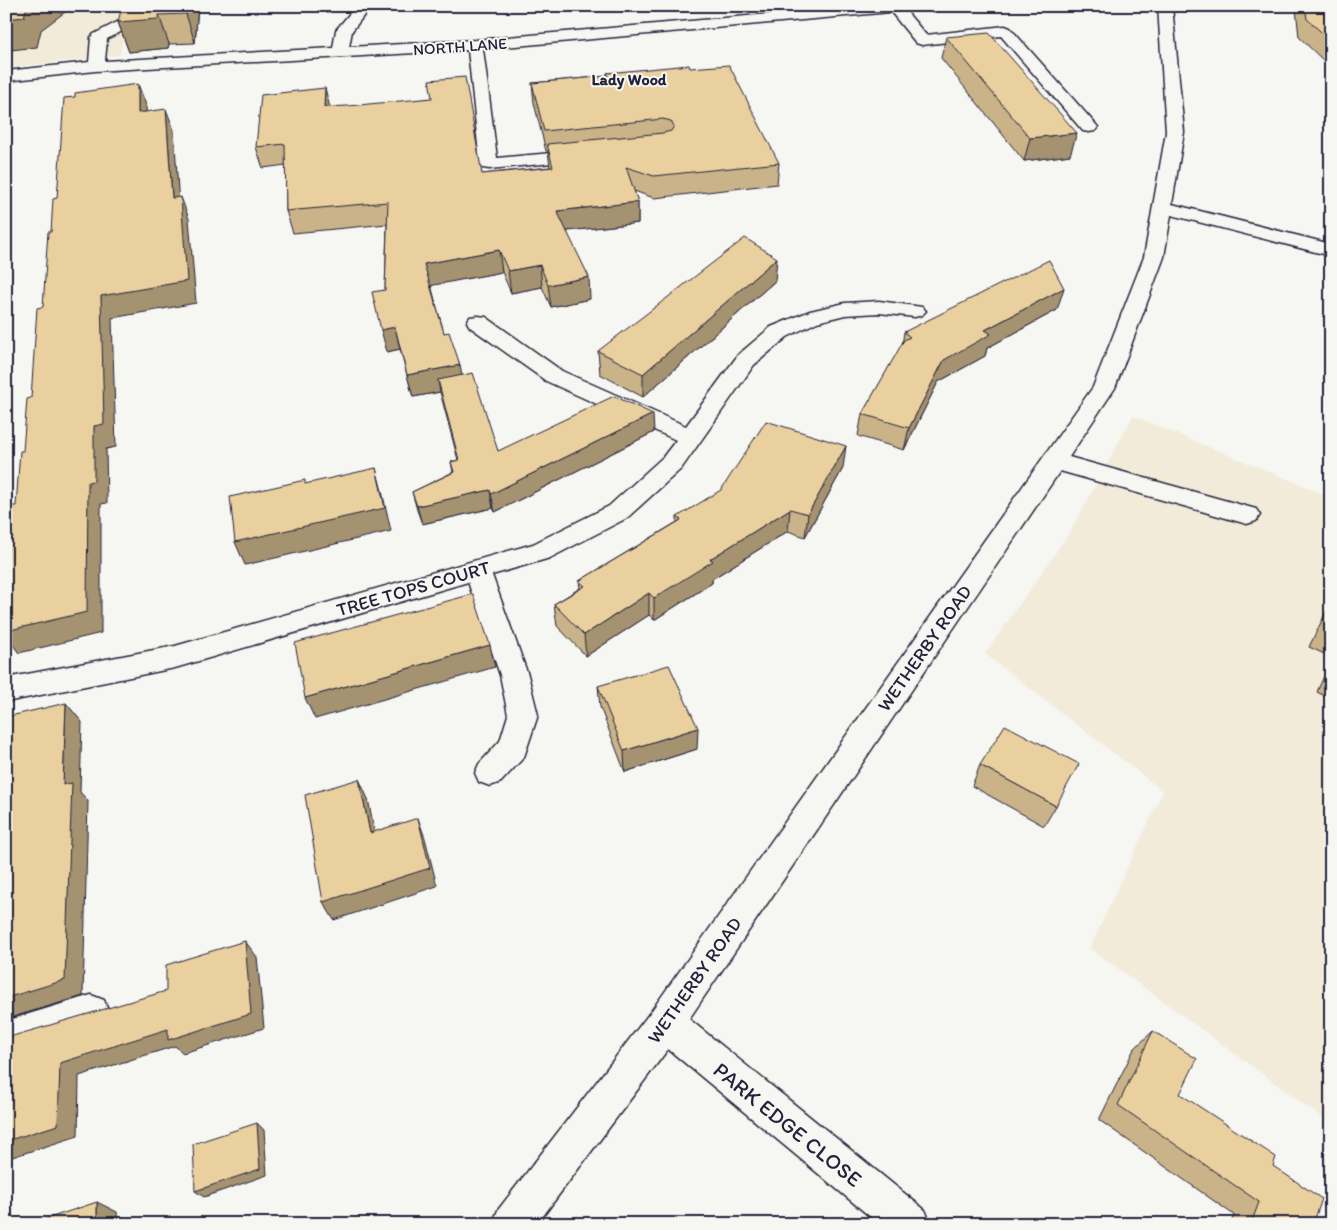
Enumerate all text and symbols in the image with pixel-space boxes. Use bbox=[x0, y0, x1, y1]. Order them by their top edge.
street label: NORTH LANE bbox=[413, 34, 508, 59]
district label: Lady Wood bbox=[592, 70, 667, 90]
street label: TREE TOPS COURT bbox=[334, 555, 493, 621]
street label: WETHERBY ROAD bbox=[872, 581, 977, 716]
street label: WETHERBY ROAD bbox=[642, 913, 747, 1048]
street label: PARK EDGE CLOSE bbox=[708, 1056, 867, 1193]

